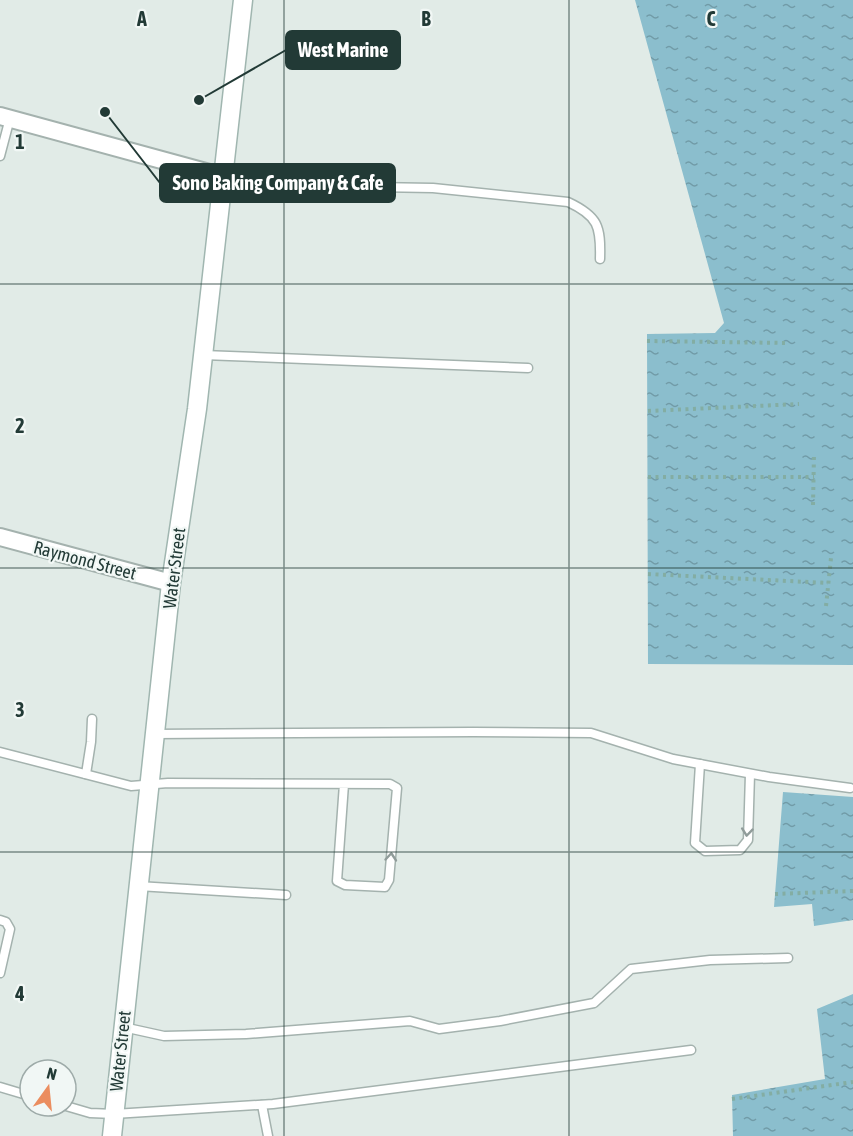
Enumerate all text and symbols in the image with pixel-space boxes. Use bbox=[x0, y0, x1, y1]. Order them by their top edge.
text: A bbox=[136, 7, 147, 30]
text: B bbox=[421, 7, 431, 30]
text: C bbox=[707, 7, 716, 30]
callout: West Marine bbox=[286, 31, 400, 69]
text: West Marine bbox=[297, 38, 388, 61]
text: 1 bbox=[15, 130, 25, 153]
callout: Sono Baking Company & Cafe bbox=[160, 164, 395, 202]
text: Sono Baking Company & Cafe bbox=[172, 171, 384, 194]
text: 2 bbox=[15, 414, 25, 437]
street label: Water Street bbox=[159, 526, 189, 610]
street label: Raymond Street bbox=[31, 536, 139, 584]
text: 3 bbox=[15, 698, 25, 721]
one-way arrow bbox=[741, 827, 754, 837]
one-way arrow bbox=[384, 853, 397, 862]
text: 4 bbox=[14, 982, 25, 1005]
street label: Water Street bbox=[105, 1009, 135, 1093]
north arrow bbox=[18, 1058, 78, 1118]
text: N bbox=[45, 1064, 59, 1083]

